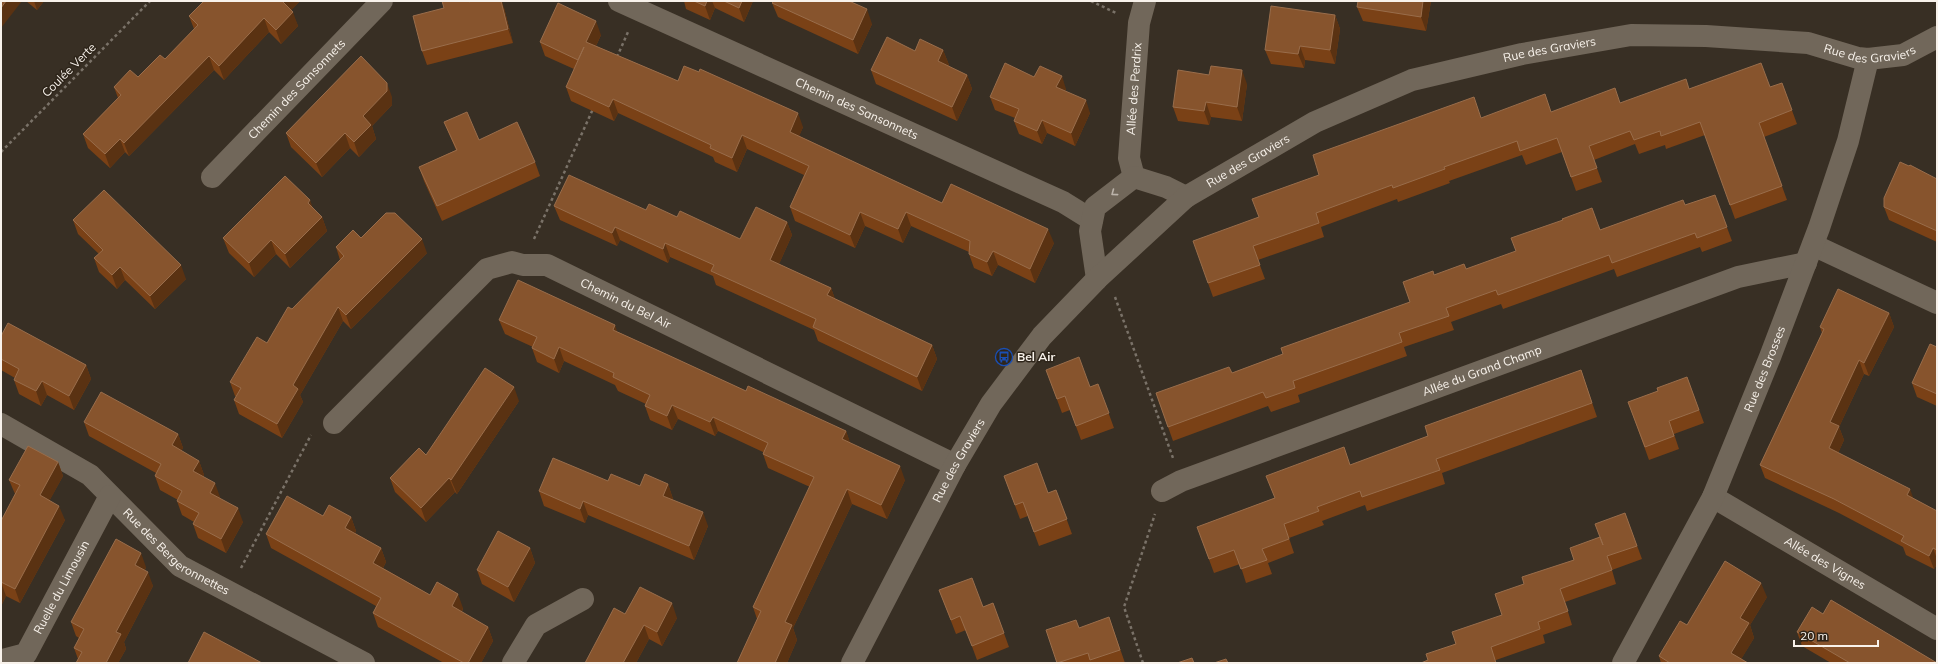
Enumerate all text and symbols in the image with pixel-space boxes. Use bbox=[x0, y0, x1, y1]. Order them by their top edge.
street label: Rue des Graviers bbox=[1501, 33, 1597, 65]
street label: Chemin des Sansonnets bbox=[245, 36, 348, 142]
street label: Coulée Verte bbox=[39, 40, 99, 100]
street label: Rue des Graviers bbox=[1822, 40, 1918, 66]
street label: Allée des Perdrix bbox=[1123, 41, 1145, 136]
street label: Chemin des Sansonnets bbox=[793, 74, 921, 143]
street label: Rue des Graviers bbox=[1203, 130, 1292, 191]
one-way arrow bbox=[1111, 188, 1118, 195]
street label: Chemin du Bel Air bbox=[578, 274, 674, 332]
street label: Rue des Brosses bbox=[1740, 324, 1788, 414]
street label: Allée du Grand Champ bbox=[1420, 342, 1544, 399]
bus stop icon: Bel Air bbox=[994, 347, 1014, 367]
place label: Bel Air bbox=[1017, 349, 1055, 364]
street label: Rue des Graviers bbox=[929, 415, 988, 505]
street label: Rue des Bergeronnettes bbox=[120, 505, 232, 598]
street label: Allée des Vignes bbox=[1782, 533, 1869, 592]
street label: Ruelle du Limousin bbox=[30, 538, 92, 636]
scale bar bbox=[1794, 622, 1878, 648]
text: 20 m bbox=[1800, 628, 1828, 643]

